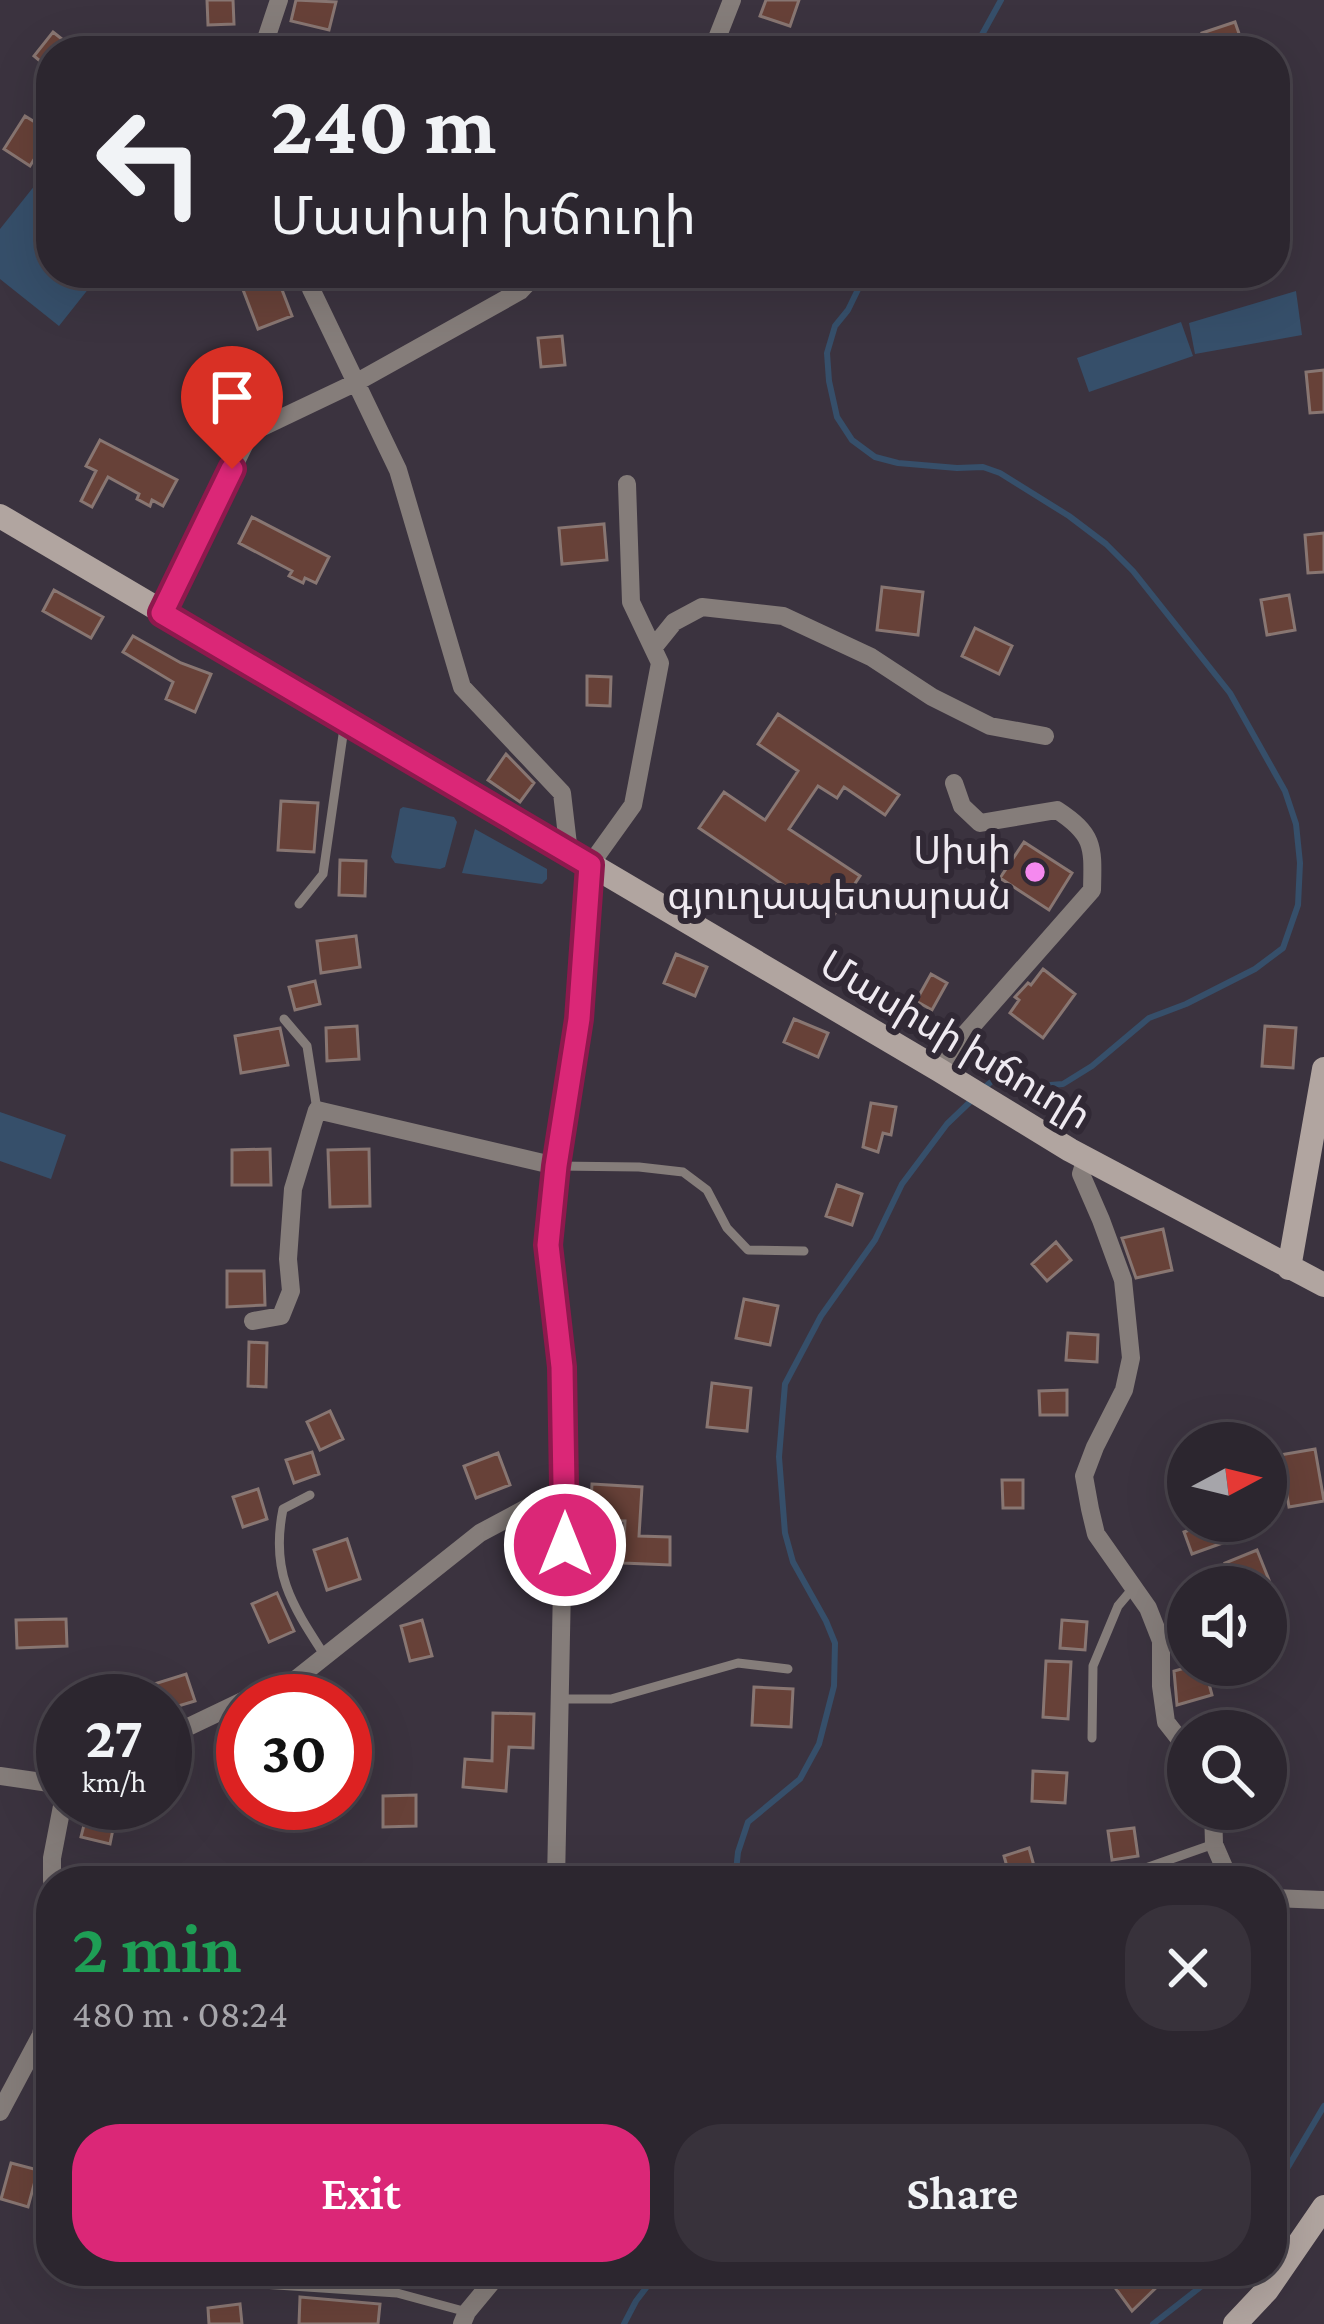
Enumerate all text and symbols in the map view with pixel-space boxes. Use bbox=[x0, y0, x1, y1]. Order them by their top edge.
text: 240 m bbox=[270, 78, 496, 171]
icon: left bbox=[72, 84, 228, 240]
text: Մասիսի խճուղի bbox=[270, 186, 696, 246]
pin bbox=[181, 346, 283, 469]
icon: arrive bbox=[199, 364, 265, 430]
place label: Սիսի գյուղապետարան bbox=[667, 829, 1011, 918]
marker: Սիսի գյուղապետարան bbox=[1022, 859, 1048, 885]
street label: Մասիսի խճուղի bbox=[812, 942, 1099, 1138]
north arrow bbox=[1167, 1422, 1287, 1542]
map controls bbox=[1167, 1422, 1287, 1830]
position arrow bbox=[502, 1482, 628, 1608]
button: sound bbox=[1167, 1566, 1287, 1686]
speed limit sign: 30 bbox=[216, 1674, 372, 1830]
text: 27 bbox=[85, 1703, 143, 1770]
button: search bbox=[1167, 1710, 1287, 1830]
text: km/h bbox=[82, 1765, 146, 1798]
button: close bbox=[1125, 1905, 1251, 2031]
text: 2 min bbox=[72, 1907, 242, 1987]
text: 480 m · 08:24 bbox=[72, 1992, 288, 2035]
button: Exit bbox=[72, 2124, 650, 2262]
button: Share bbox=[674, 2124, 1251, 2262]

